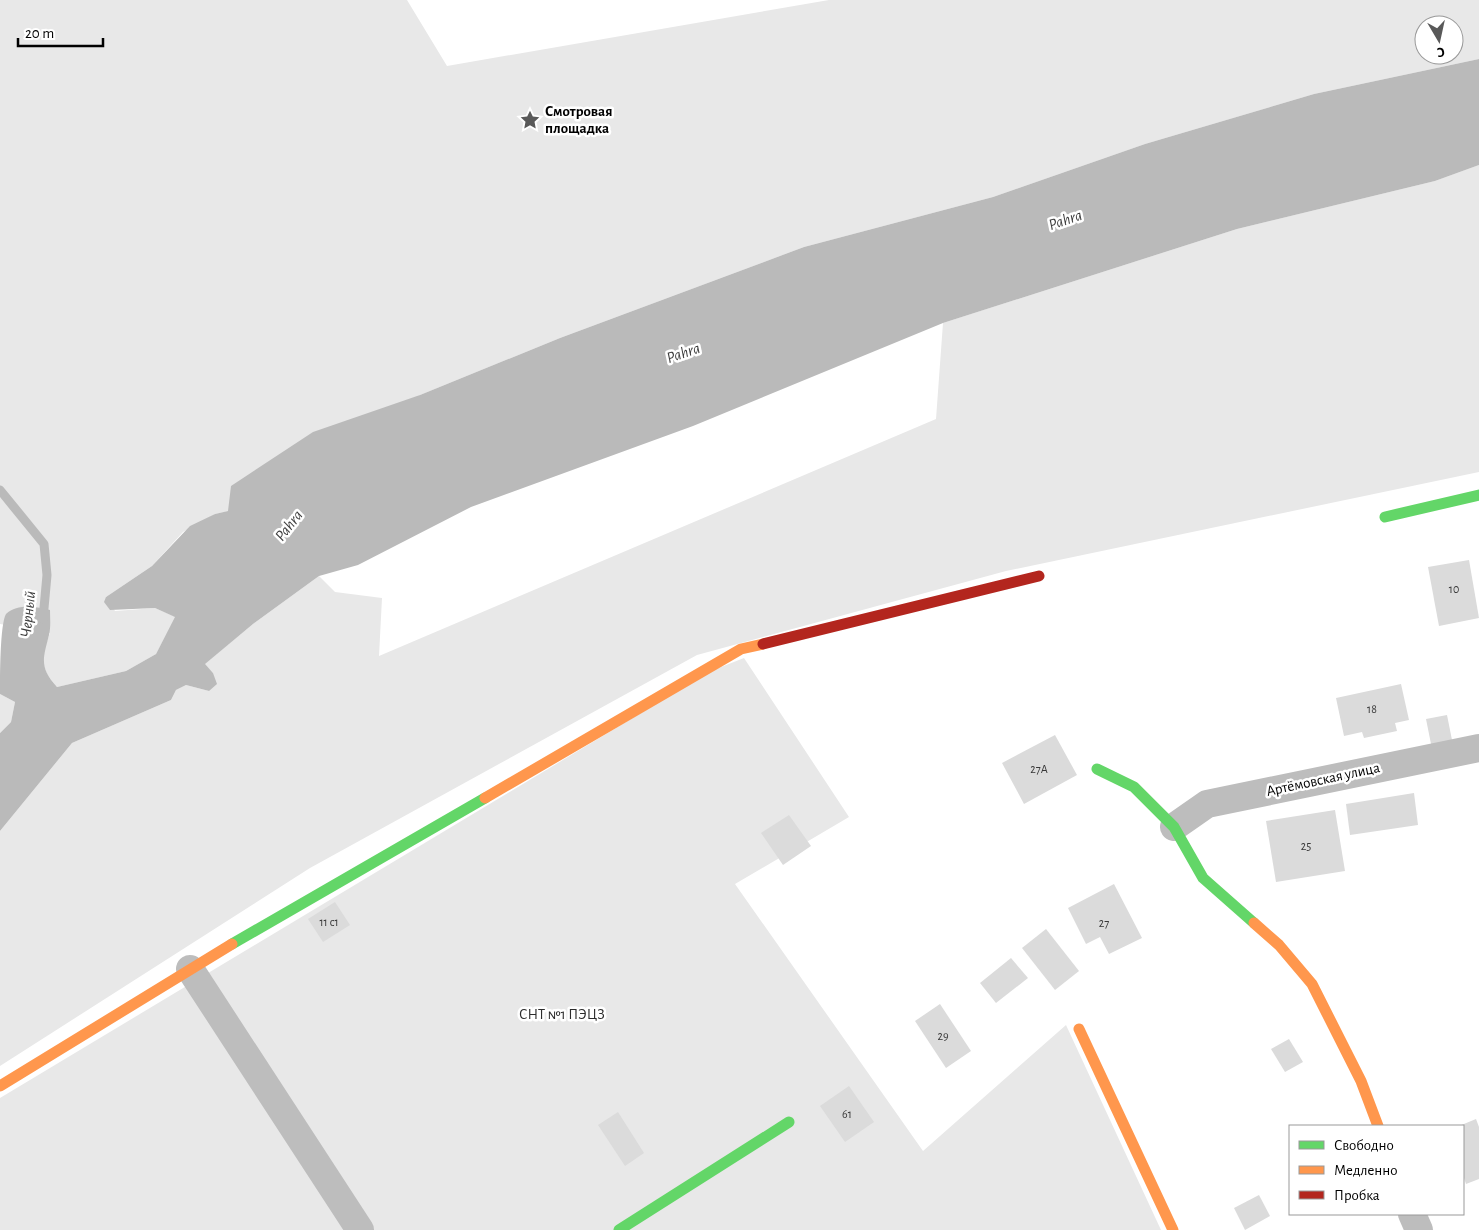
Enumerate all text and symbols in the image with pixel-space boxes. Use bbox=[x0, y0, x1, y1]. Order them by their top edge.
scale bar bbox=[18, 15, 102, 47]
north arrow bbox=[1414, 15, 1464, 65]
text: 20 m bbox=[25, 26, 54, 41]
text: С bbox=[1436, 44, 1446, 59]
place label: Смотровая площадка bbox=[545, 104, 612, 136]
place icon: Смотровая площадка bbox=[519, 109, 541, 131]
water label: Pahra bbox=[1047, 207, 1084, 233]
water label: Pahra bbox=[665, 340, 702, 366]
water label: Pahra bbox=[272, 507, 306, 544]
house number: 10 bbox=[1449, 583, 1459, 595]
water label: Черный bbox=[18, 590, 39, 638]
house number: 18 bbox=[1367, 703, 1377, 715]
street label: Артёмовская улица bbox=[1265, 760, 1381, 799]
house number: 27А bbox=[1030, 763, 1048, 775]
house number: 25 bbox=[1301, 840, 1311, 852]
house number: 11 с1 bbox=[319, 916, 339, 928]
house number: 27 bbox=[1099, 917, 1109, 929]
park label: СНТ №1 ПЭЦЗ bbox=[519, 1007, 605, 1022]
house number: 29 bbox=[937, 1030, 949, 1042]
house number: 61 bbox=[842, 1108, 852, 1120]
legend bbox=[1289, 1125, 1464, 1215]
text: Свободно bbox=[1334, 1138, 1394, 1153]
text: Медленно bbox=[1334, 1163, 1398, 1178]
text: Пробка bbox=[1334, 1188, 1380, 1203]

